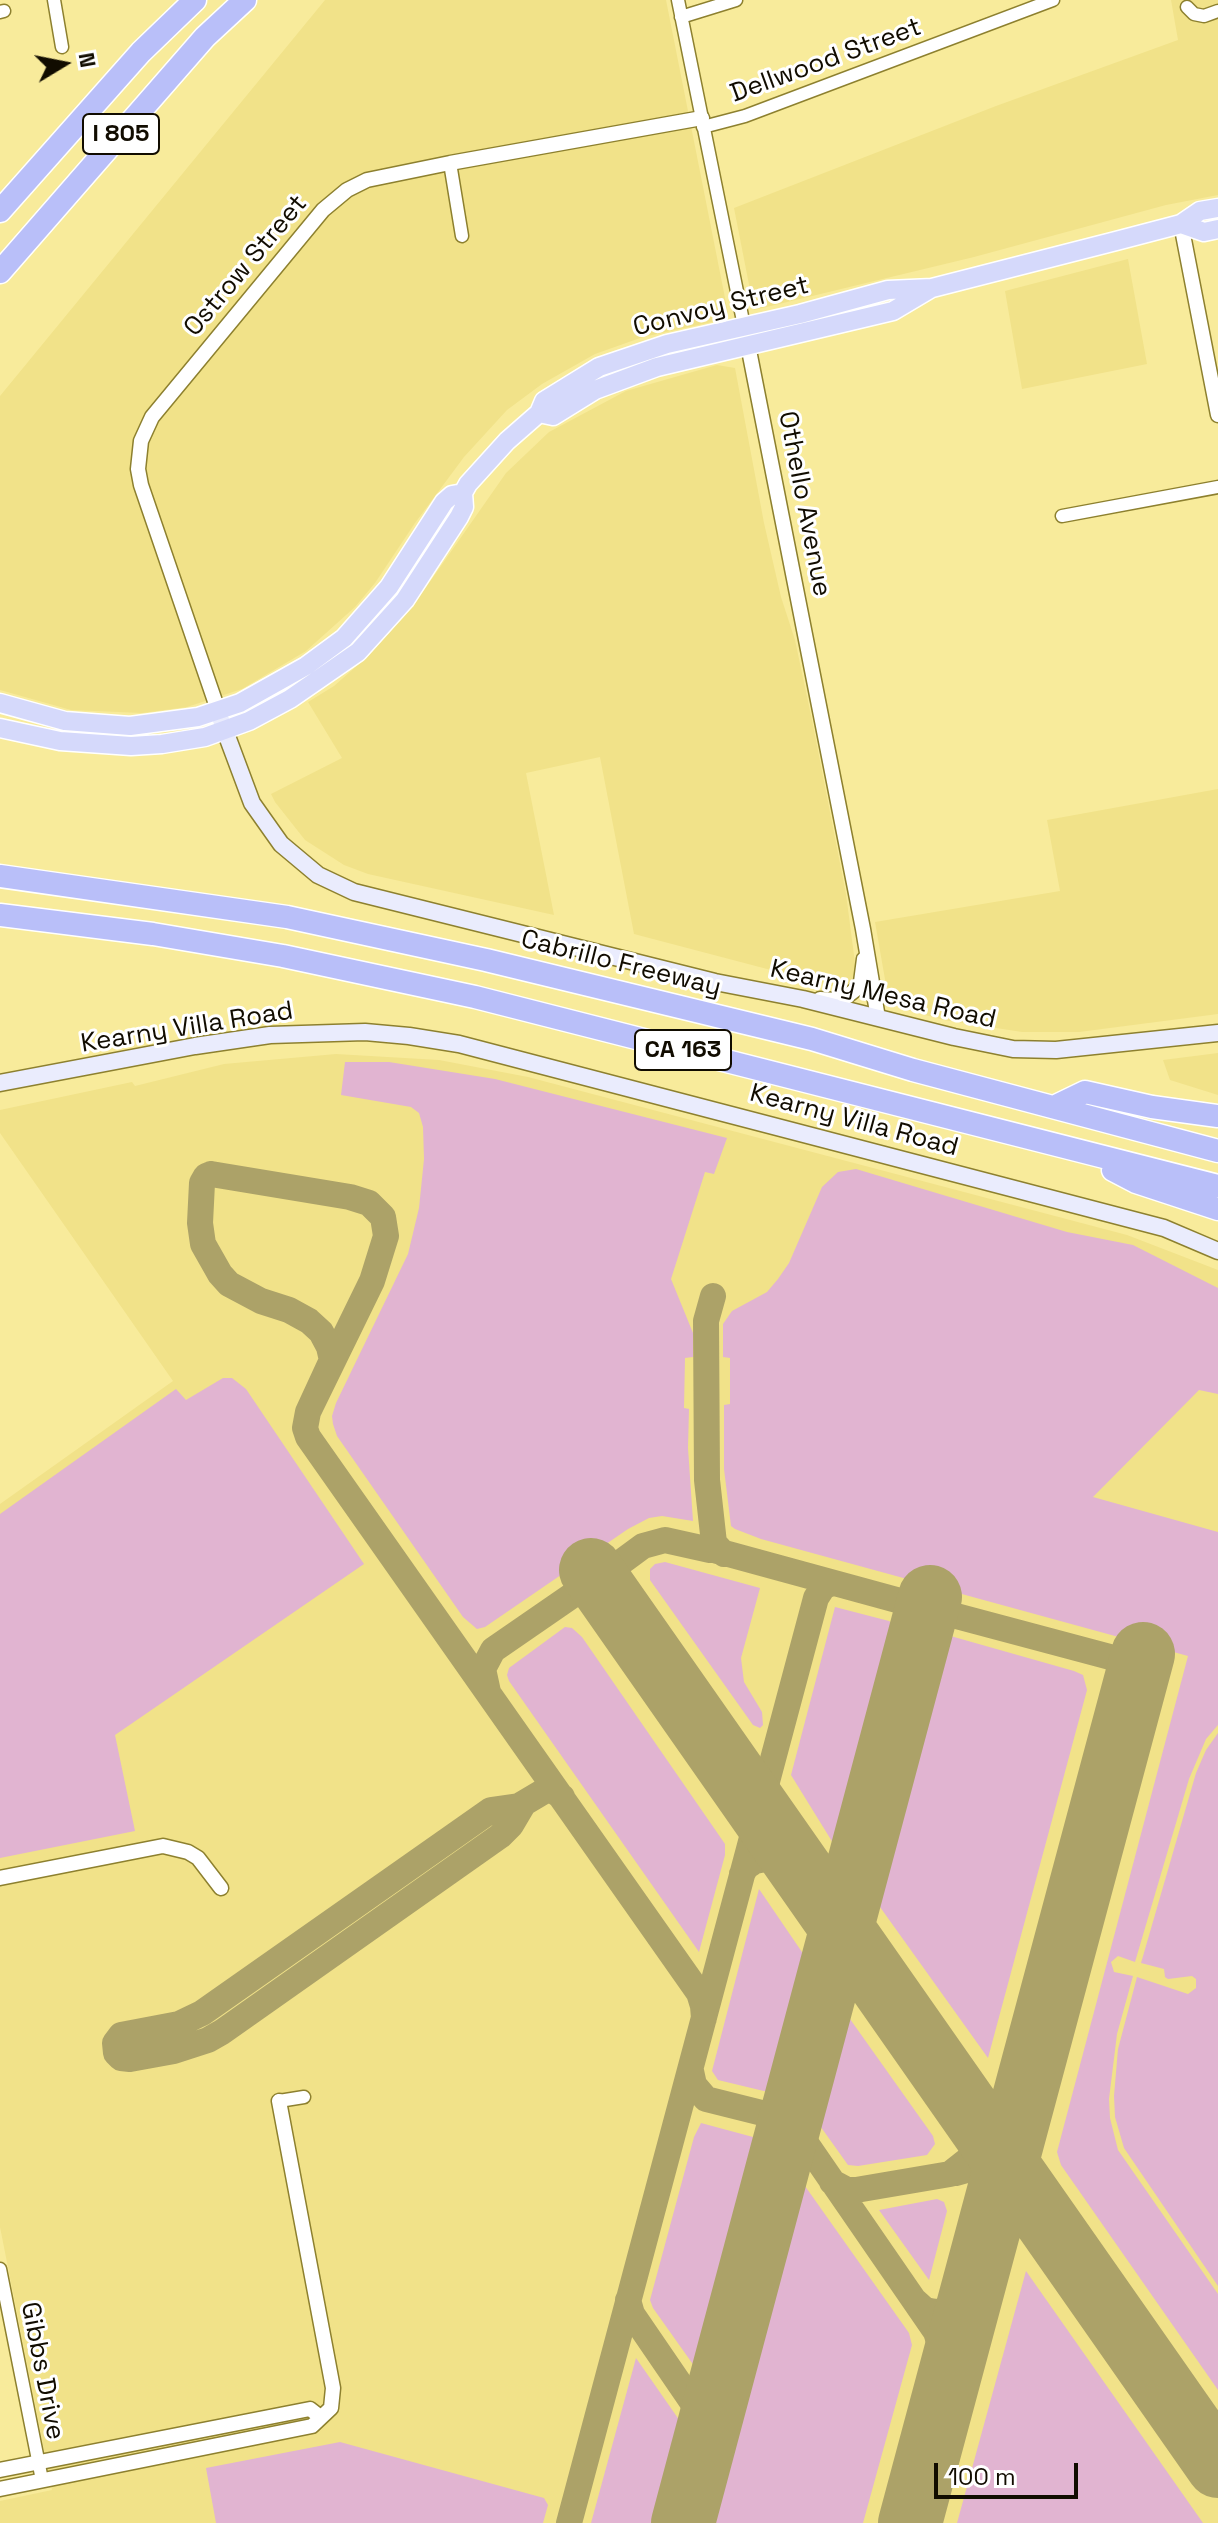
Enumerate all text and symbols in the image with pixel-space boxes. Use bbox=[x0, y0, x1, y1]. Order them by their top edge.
street label: Dellwood Street bbox=[726, 12, 926, 110]
north arrow bbox=[24, 24, 104, 104]
text: N bbox=[73, 50, 103, 70]
road number: I 805 bbox=[83, 114, 159, 154]
street label: Ostrow Street bbox=[178, 189, 314, 343]
street label: Convoy Street bbox=[630, 270, 812, 344]
street label: Othello Avenue bbox=[771, 409, 837, 599]
street label: Cabrillo Freeway bbox=[518, 924, 724, 1004]
street label: Kearny Mesa Road bbox=[767, 954, 999, 1036]
street label: Kearny Villa Road bbox=[79, 996, 295, 1060]
road number: CA 163 bbox=[635, 1030, 731, 1070]
street label: Kearny Villa Road bbox=[746, 1078, 962, 1164]
street label: Gibbs Drive bbox=[13, 2299, 71, 2443]
scale bar bbox=[938, 2447, 1082, 2497]
text: 100 m bbox=[948, 2461, 1016, 2492]

